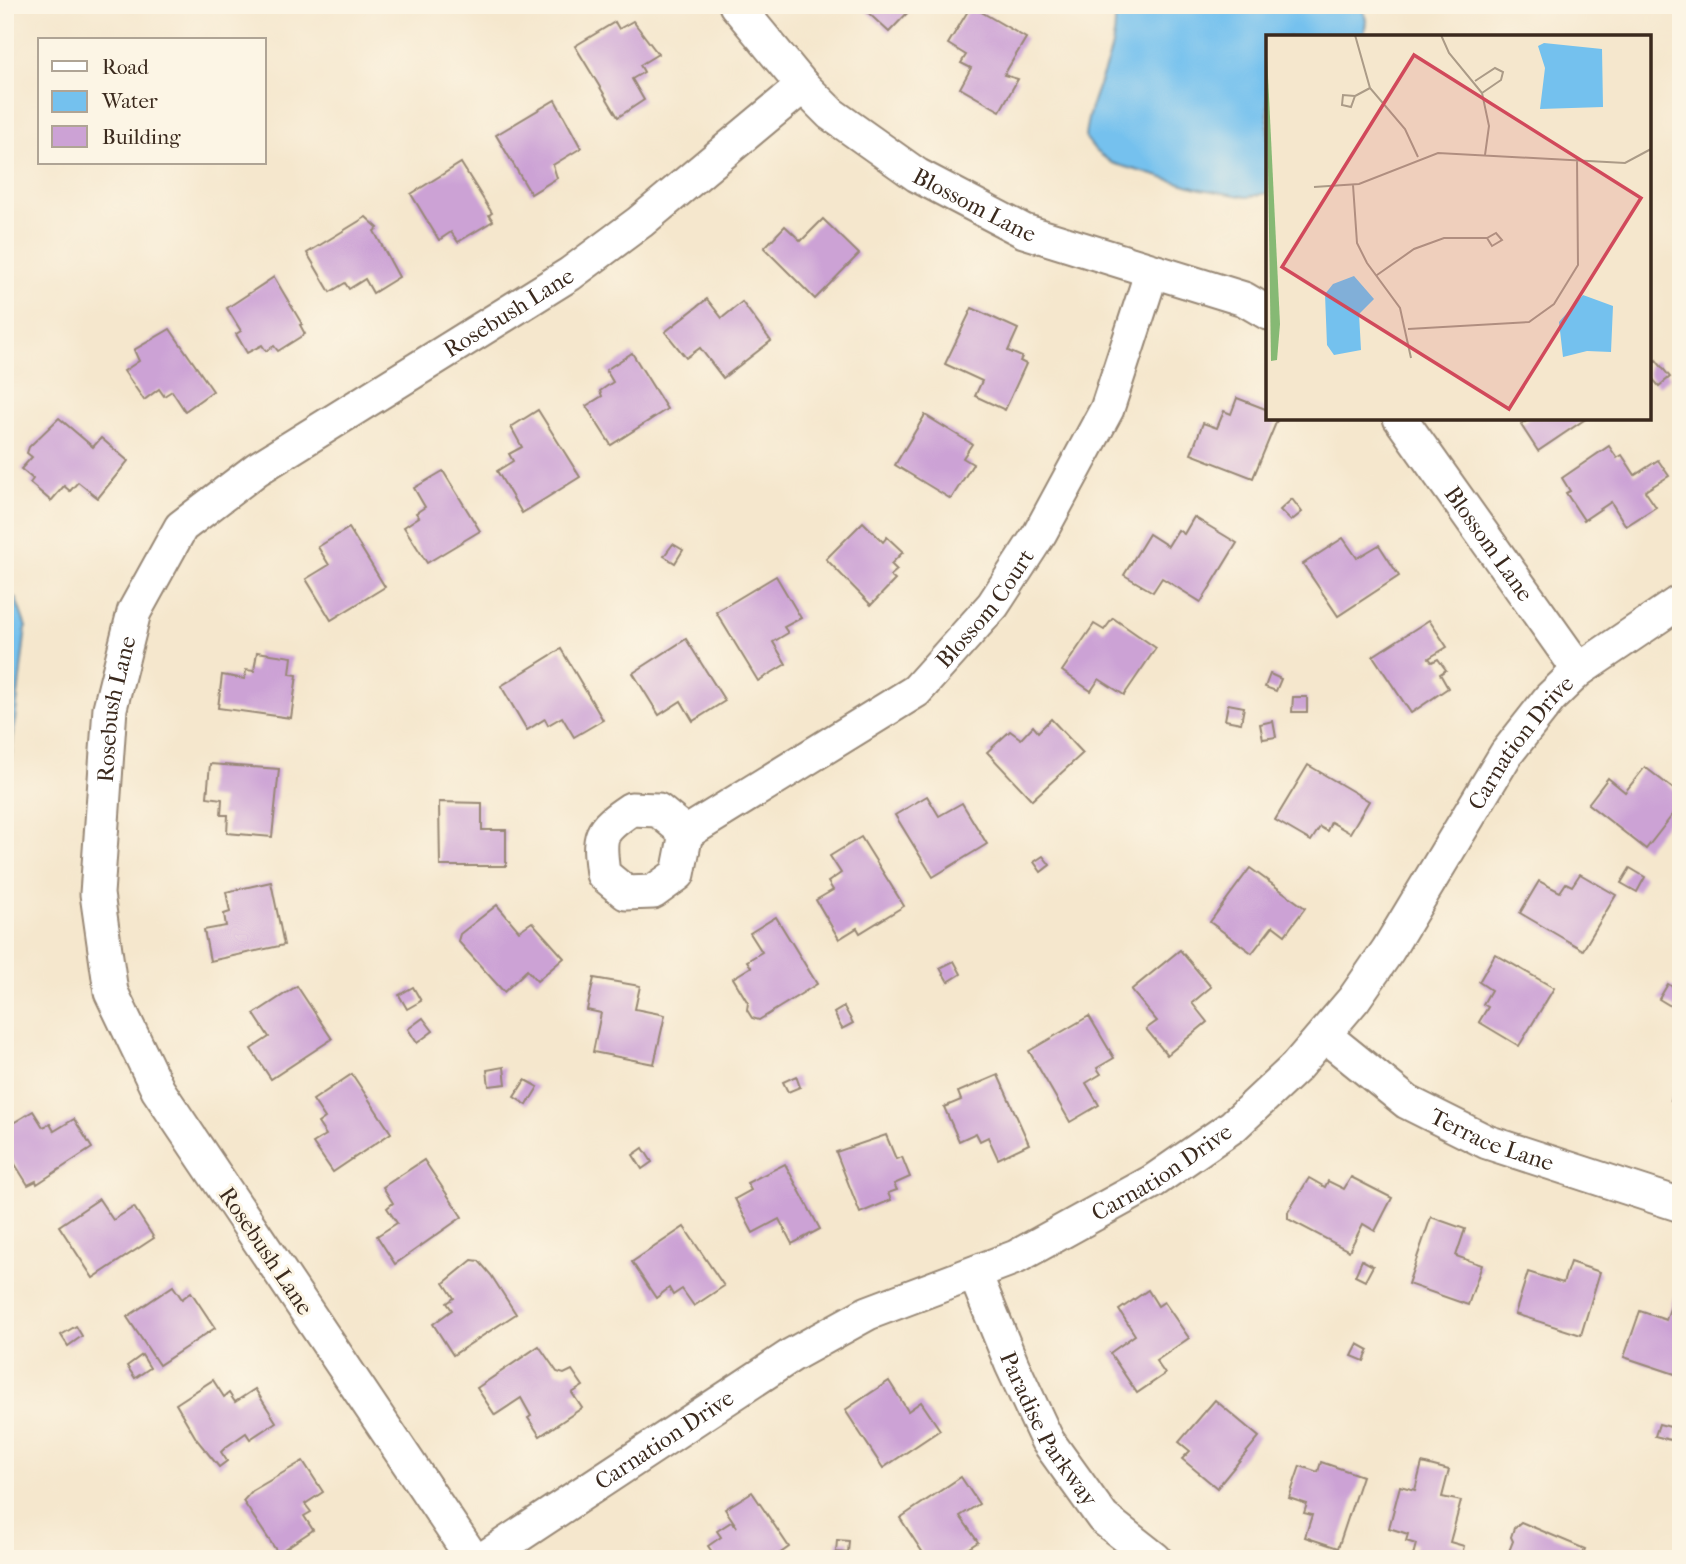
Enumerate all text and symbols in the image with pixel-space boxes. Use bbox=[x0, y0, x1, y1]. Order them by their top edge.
inset map bbox=[1266, 35, 1651, 420]
legend bbox=[38, 38, 266, 164]
text: Road bbox=[102, 55, 149, 79]
text: Water bbox=[101, 89, 158, 113]
text: Building bbox=[102, 125, 181, 149]
street label: Blossom Lane bbox=[909, 162, 1039, 247]
street label: Rosebush Lane bbox=[438, 262, 578, 363]
street label: Blossom Lane bbox=[1439, 481, 1539, 606]
street label: Blossom Court bbox=[930, 544, 1039, 673]
street label: Rosebush Lane bbox=[91, 633, 141, 783]
street label: Carnation Drive bbox=[1462, 670, 1579, 815]
street label: Terrace Lane bbox=[1426, 1102, 1557, 1176]
street label: Carnation Drive bbox=[1087, 1118, 1237, 1226]
street label: Rosebush Lane bbox=[213, 1182, 319, 1320]
street label: Paradise Parkway bbox=[995, 1348, 1104, 1512]
street label: Carnation Drive bbox=[590, 1384, 739, 1495]

